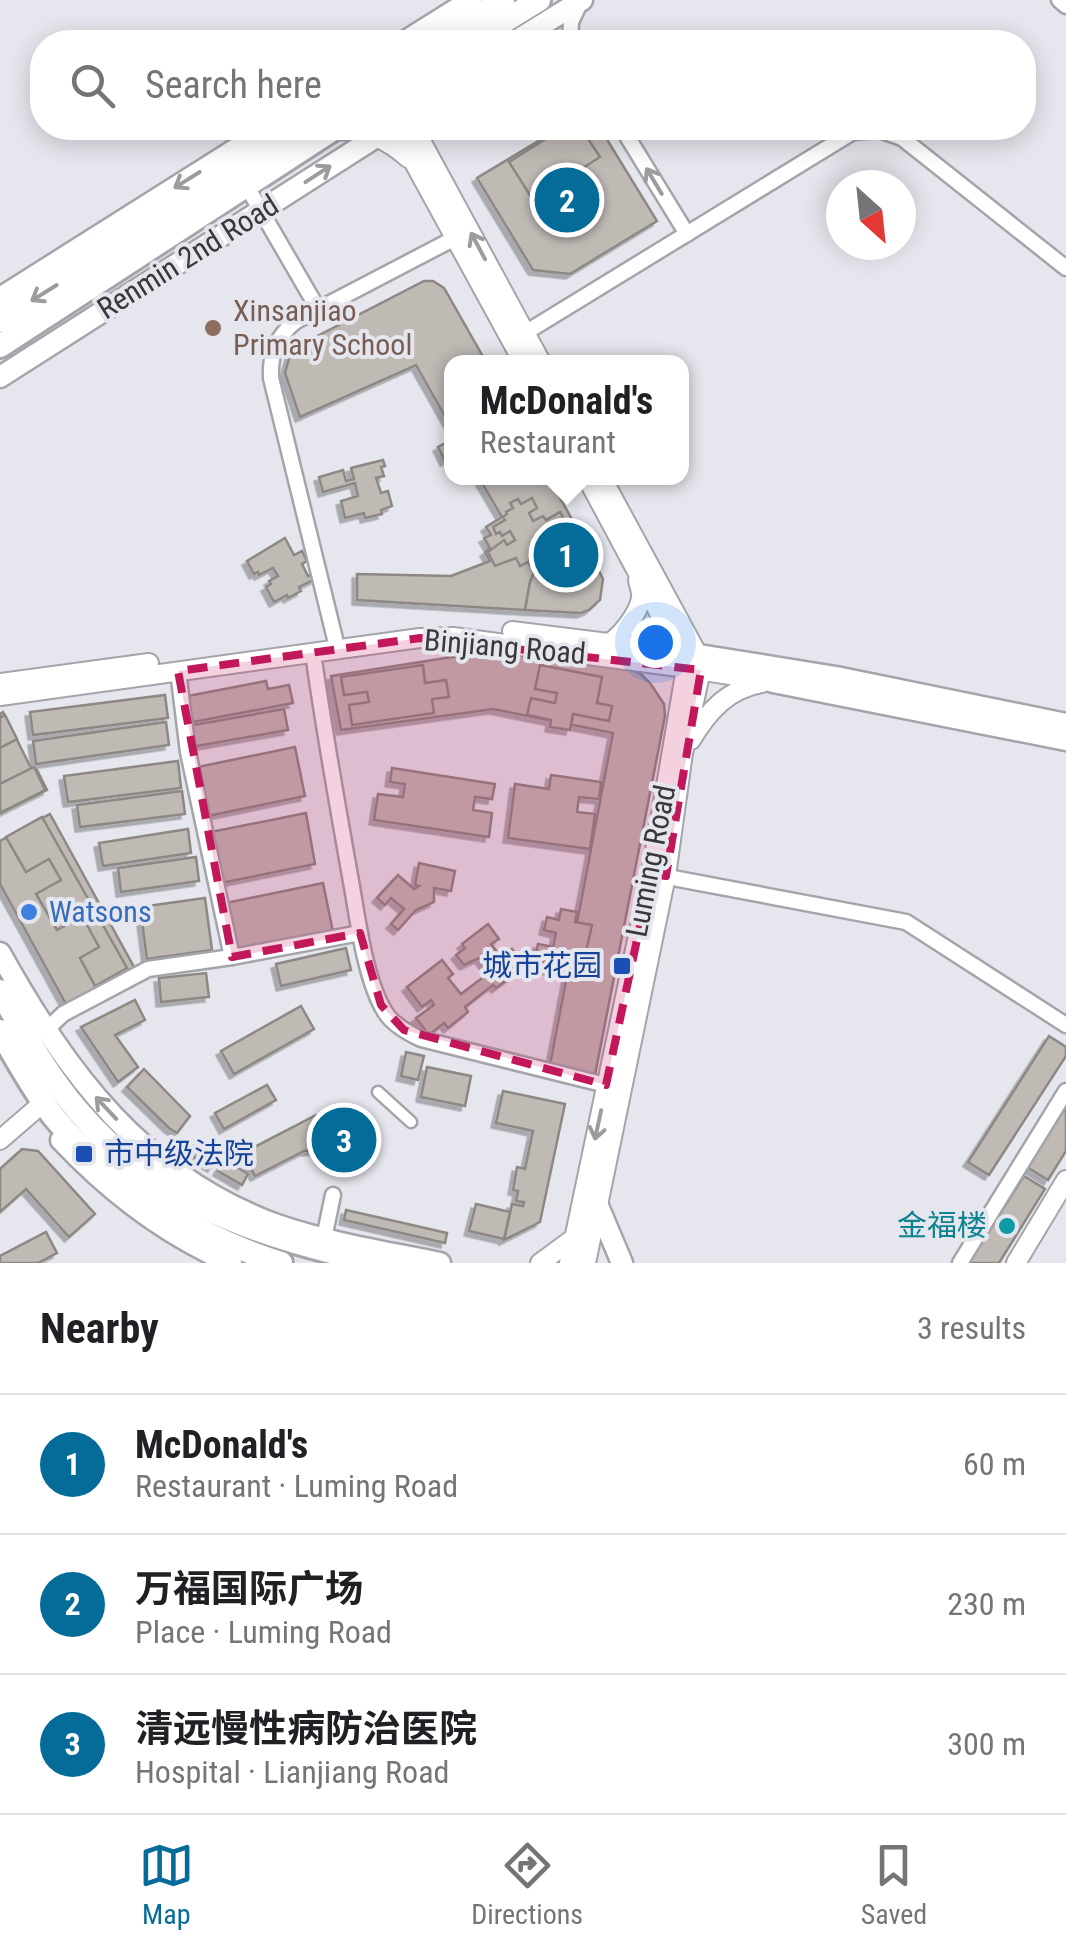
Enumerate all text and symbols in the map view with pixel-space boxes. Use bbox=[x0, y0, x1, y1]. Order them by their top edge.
search box bbox=[30, 30, 1036, 140]
icon: search bbox=[65, 58, 120, 113]
text: Search here bbox=[145, 63, 322, 107]
pin: 2 bbox=[534, 162, 600, 238]
one-way arrow bbox=[304, 164, 332, 185]
one-way arrow bbox=[644, 167, 664, 196]
one-way arrow bbox=[173, 169, 202, 190]
north arrow bbox=[826, 170, 916, 260]
street label: Renmin 2nd Road bbox=[91, 187, 285, 326]
one-way arrow bbox=[468, 231, 487, 261]
one-way arrow bbox=[30, 282, 59, 303]
place label: Xinsanjiao Primary School bbox=[233, 293, 412, 362]
marker: Xinsanjiao Primary School bbox=[202, 317, 224, 339]
popup bbox=[444, 355, 689, 485]
text: McDonald's bbox=[480, 379, 653, 423]
text: Restaurant bbox=[480, 423, 616, 461]
pin: 1 bbox=[534, 518, 598, 592]
your location bbox=[630, 617, 681, 668]
street label: Binjiang Road bbox=[423, 622, 587, 671]
street label: Luming Road bbox=[619, 782, 682, 940]
place label: Watsons bbox=[49, 894, 152, 929]
marker: Watsons bbox=[18, 901, 40, 923]
place label: 城市花园 bbox=[482, 948, 602, 983]
marker: 城市花园 bbox=[611, 955, 633, 977]
one-way arrow bbox=[95, 1096, 118, 1121]
pin: 3 bbox=[312, 1102, 376, 1178]
one-way arrow bbox=[587, 1108, 606, 1140]
place label: 市中级法院 bbox=[104, 1136, 254, 1171]
marker: 市中级法院 bbox=[73, 1143, 95, 1165]
place label: 金福楼 bbox=[897, 1208, 987, 1243]
marker: 金福楼 bbox=[996, 1215, 1018, 1237]
text: Nearby bbox=[40, 1304, 159, 1353]
text: 3 results bbox=[917, 1309, 1026, 1347]
text: McDonald's bbox=[135, 1423, 308, 1467]
text: 1 bbox=[64, 1445, 81, 1483]
text: 60 m bbox=[963, 1445, 1026, 1483]
text: Restaurant · Luming Road bbox=[135, 1467, 458, 1505]
text: 万福国际广场 bbox=[135, 1567, 363, 1611]
text: 2 bbox=[64, 1585, 81, 1623]
text: 230 m bbox=[947, 1585, 1026, 1623]
text: Place · Luming Road bbox=[135, 1613, 392, 1651]
text: 清远慢性病防治医院 bbox=[135, 1707, 477, 1751]
text: 3 bbox=[64, 1725, 81, 1763]
text: 300 m bbox=[947, 1725, 1026, 1763]
text: Hospital · Lianjiang Road bbox=[135, 1753, 449, 1791]
tab: Map bbox=[139, 1838, 194, 1931]
tab: Directions bbox=[471, 1838, 583, 1931]
tab: Saved bbox=[861, 1838, 927, 1931]

